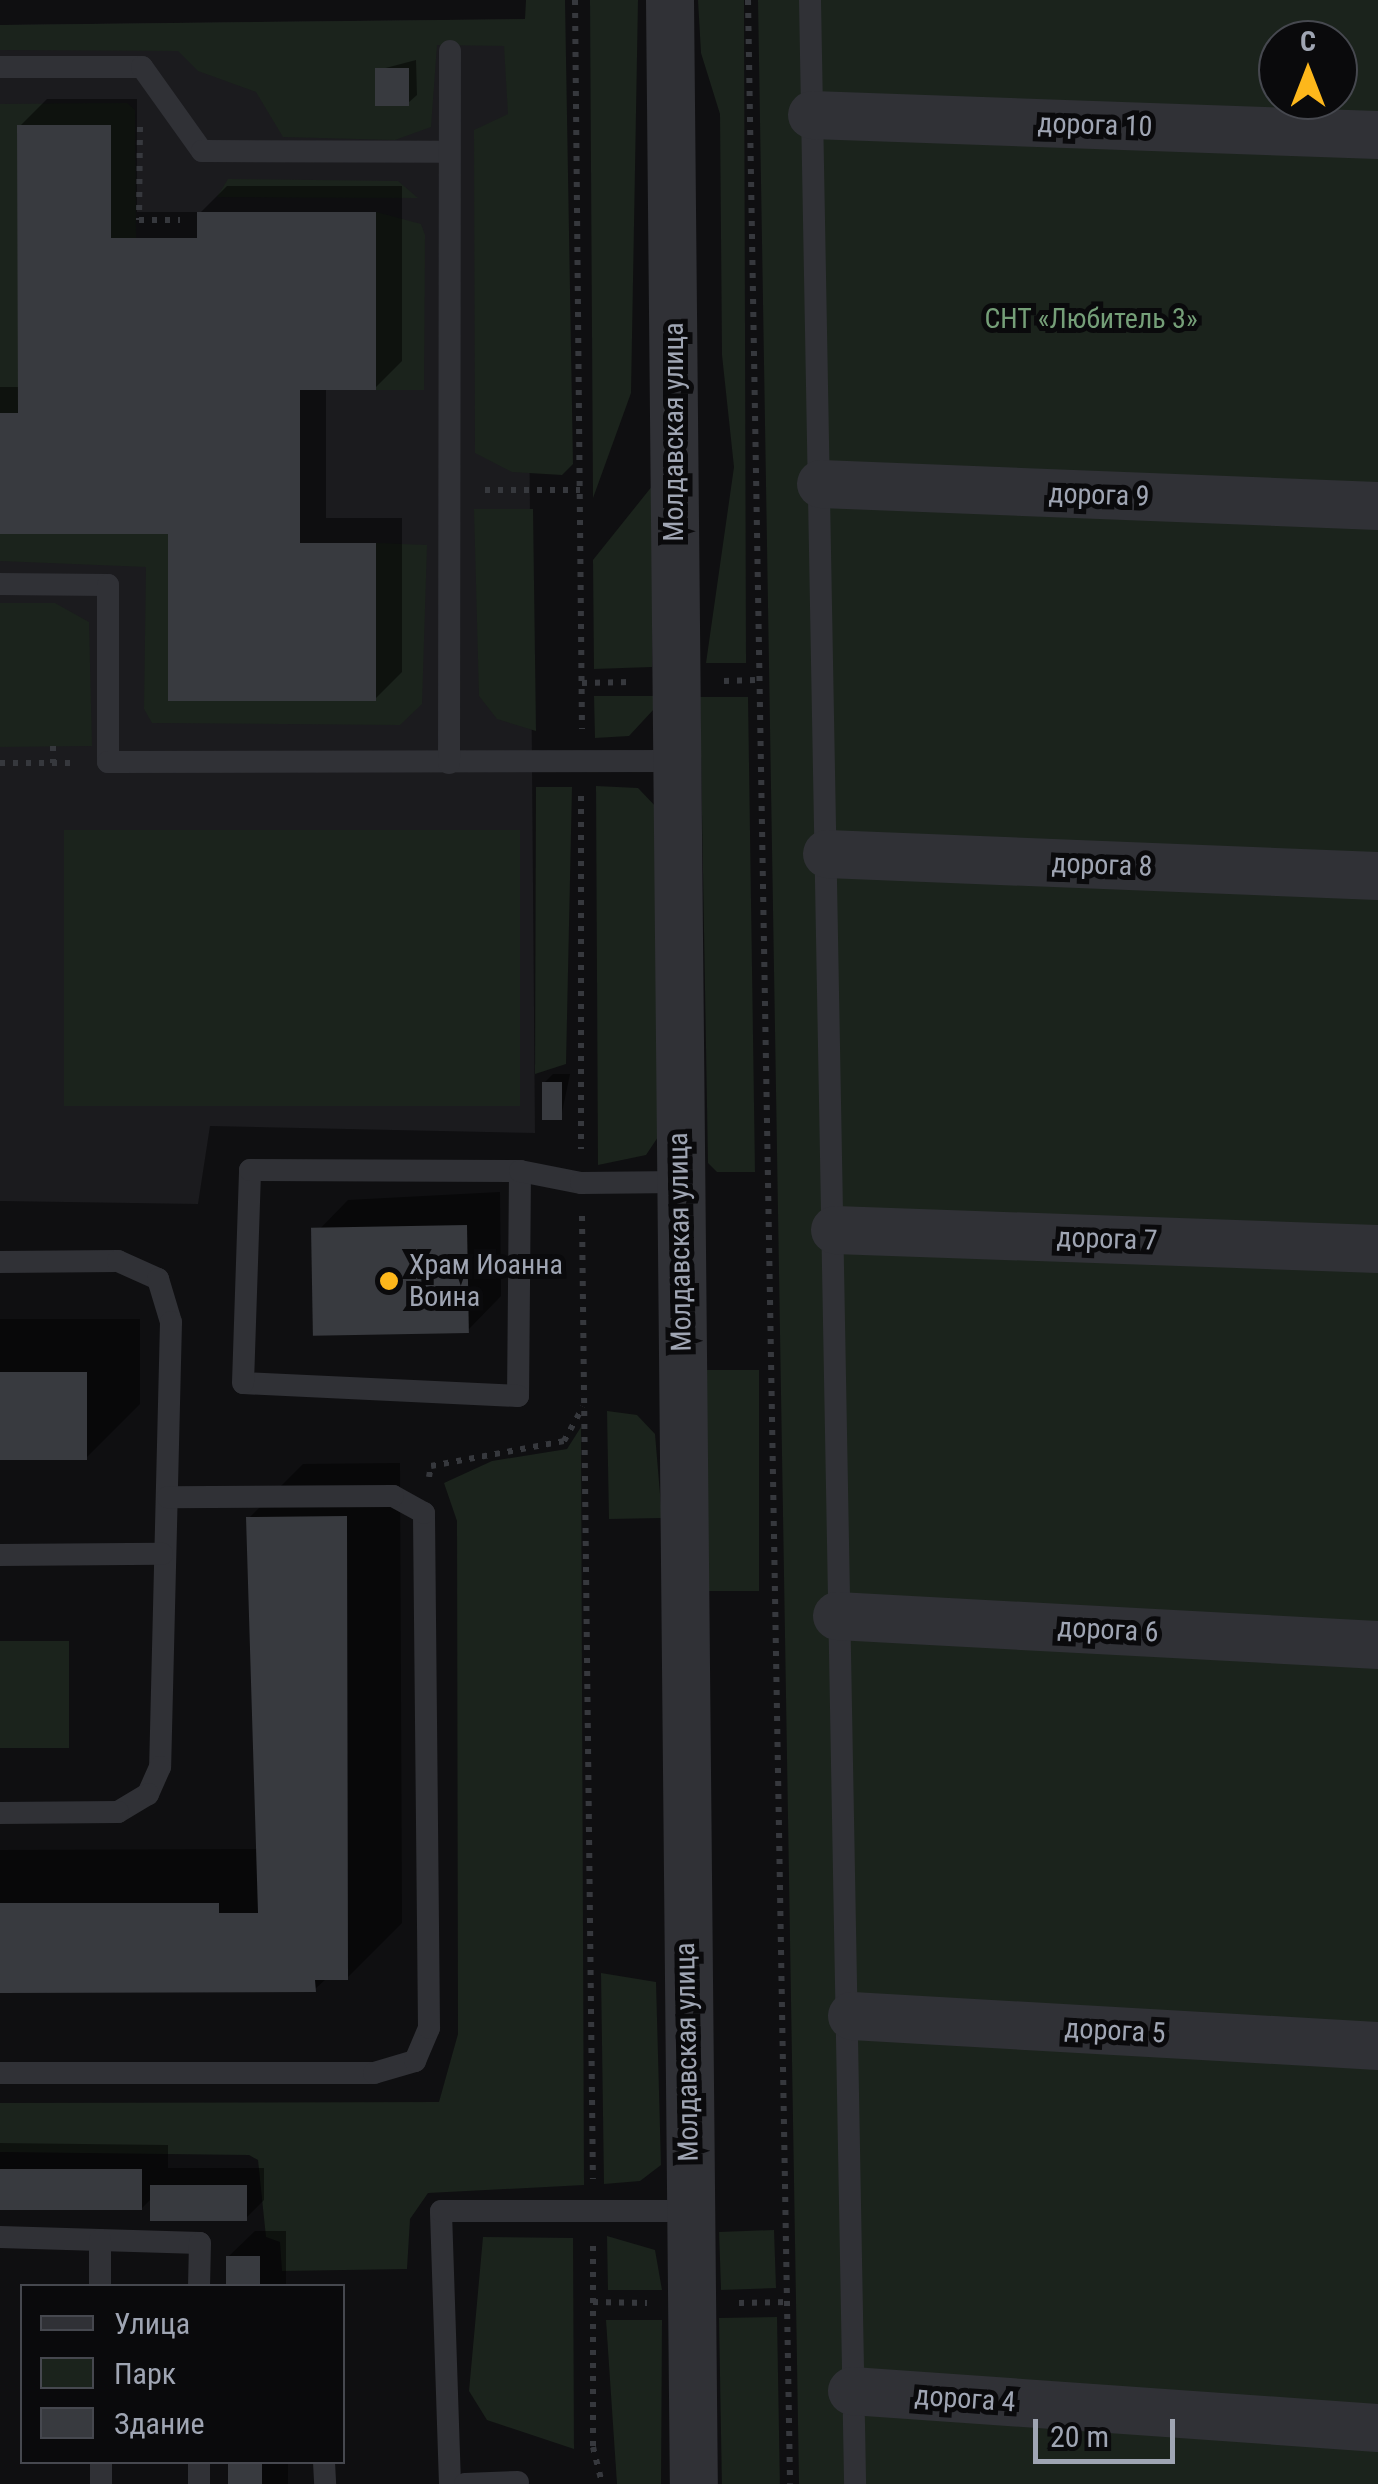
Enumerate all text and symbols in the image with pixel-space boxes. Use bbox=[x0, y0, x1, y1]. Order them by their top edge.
north arrow bbox=[1258, 20, 1358, 120]
text: С bbox=[1300, 25, 1316, 58]
street label: дорога 10 bbox=[1037, 106, 1153, 144]
park label: СНТ «Любитель 3» bbox=[984, 302, 1198, 336]
street label: Молдавская улица bbox=[657, 322, 691, 542]
street label: дорога 9 bbox=[1048, 476, 1150, 514]
street label: дорога 8 bbox=[1051, 846, 1153, 884]
street label: Молдавская улица bbox=[661, 1132, 699, 1352]
street label: дорога 7 bbox=[1056, 1220, 1158, 1258]
place label: Храм Иоанна Воина bbox=[409, 1248, 563, 1314]
marker: Храм Иоанна Воина bbox=[378, 1270, 400, 1292]
street label: дорога 6 bbox=[1057, 1611, 1159, 1649]
street label: Молдавская улица bbox=[668, 1942, 706, 2162]
street label: дорога 5 bbox=[1064, 2012, 1166, 2050]
legend bbox=[20, 2284, 345, 2464]
text: Улица bbox=[114, 2306, 190, 2341]
text: Парк bbox=[114, 2356, 176, 2391]
street label: дорога 4 bbox=[913, 2379, 1017, 2419]
scale bar bbox=[1038, 2399, 1180, 2461]
text: Здание bbox=[114, 2406, 205, 2441]
text: 20 m bbox=[1050, 2419, 1109, 2454]

